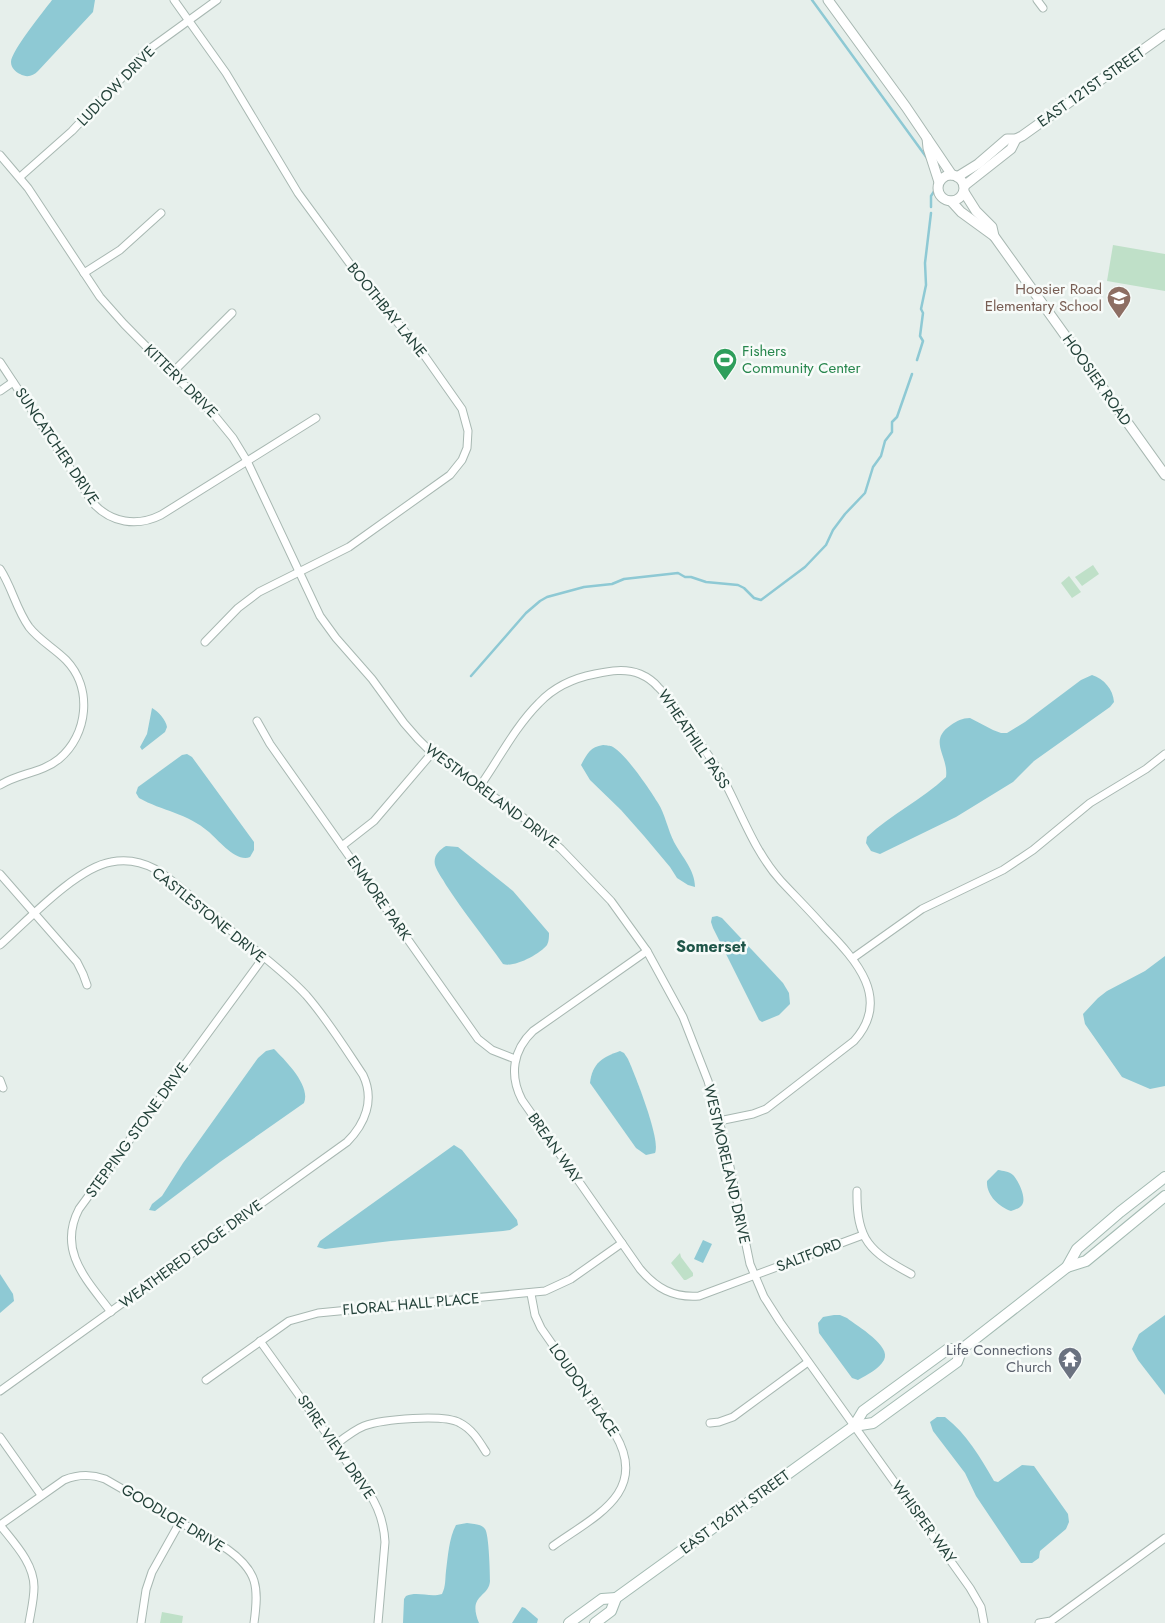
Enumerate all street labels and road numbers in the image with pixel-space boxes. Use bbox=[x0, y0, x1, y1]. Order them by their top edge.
street label: LUDLOW DRIVE bbox=[72, 41, 160, 131]
street label: EAST 121ST STREET bbox=[1033, 42, 1149, 132]
street label: BOOTHBAY LANE bbox=[342, 258, 432, 362]
street label: HOOSIER ROAD bbox=[1057, 330, 1137, 430]
street label: KITTERY DRIVE bbox=[139, 339, 223, 423]
street label: SUNCATCHER DRIVE bbox=[10, 383, 104, 509]
street label: WHEATHILL PASS bbox=[653, 685, 735, 793]
street label: WESTMORELAND DRIVE bbox=[420, 738, 564, 854]
street label: ENMORE PARK bbox=[342, 851, 417, 945]
street label: CASTLESTONE DRIVE bbox=[147, 862, 271, 968]
street label: STEPPING STONE DRIVE bbox=[80, 1058, 194, 1202]
street label: WESTMORELAND DRIVE bbox=[698, 1082, 756, 1246]
street label: BREAN WAY bbox=[523, 1108, 588, 1188]
street label: WEATHERED EDGE DRIVE bbox=[115, 1194, 267, 1314]
street label: SALTFORD bbox=[773, 1232, 845, 1278]
street label: FLORAL HALL PLACE bbox=[342, 1287, 480, 1321]
street label: LOUDON PLACE bbox=[544, 1339, 624, 1441]
street label: SPIRE VIEW DRIVE bbox=[292, 1390, 380, 1504]
street label: EAST 126TH STREET bbox=[676, 1465, 794, 1559]
street label: WHISPER WAY bbox=[886, 1476, 962, 1568]
street label: GOODLOE DRIVE bbox=[117, 1478, 229, 1558]

